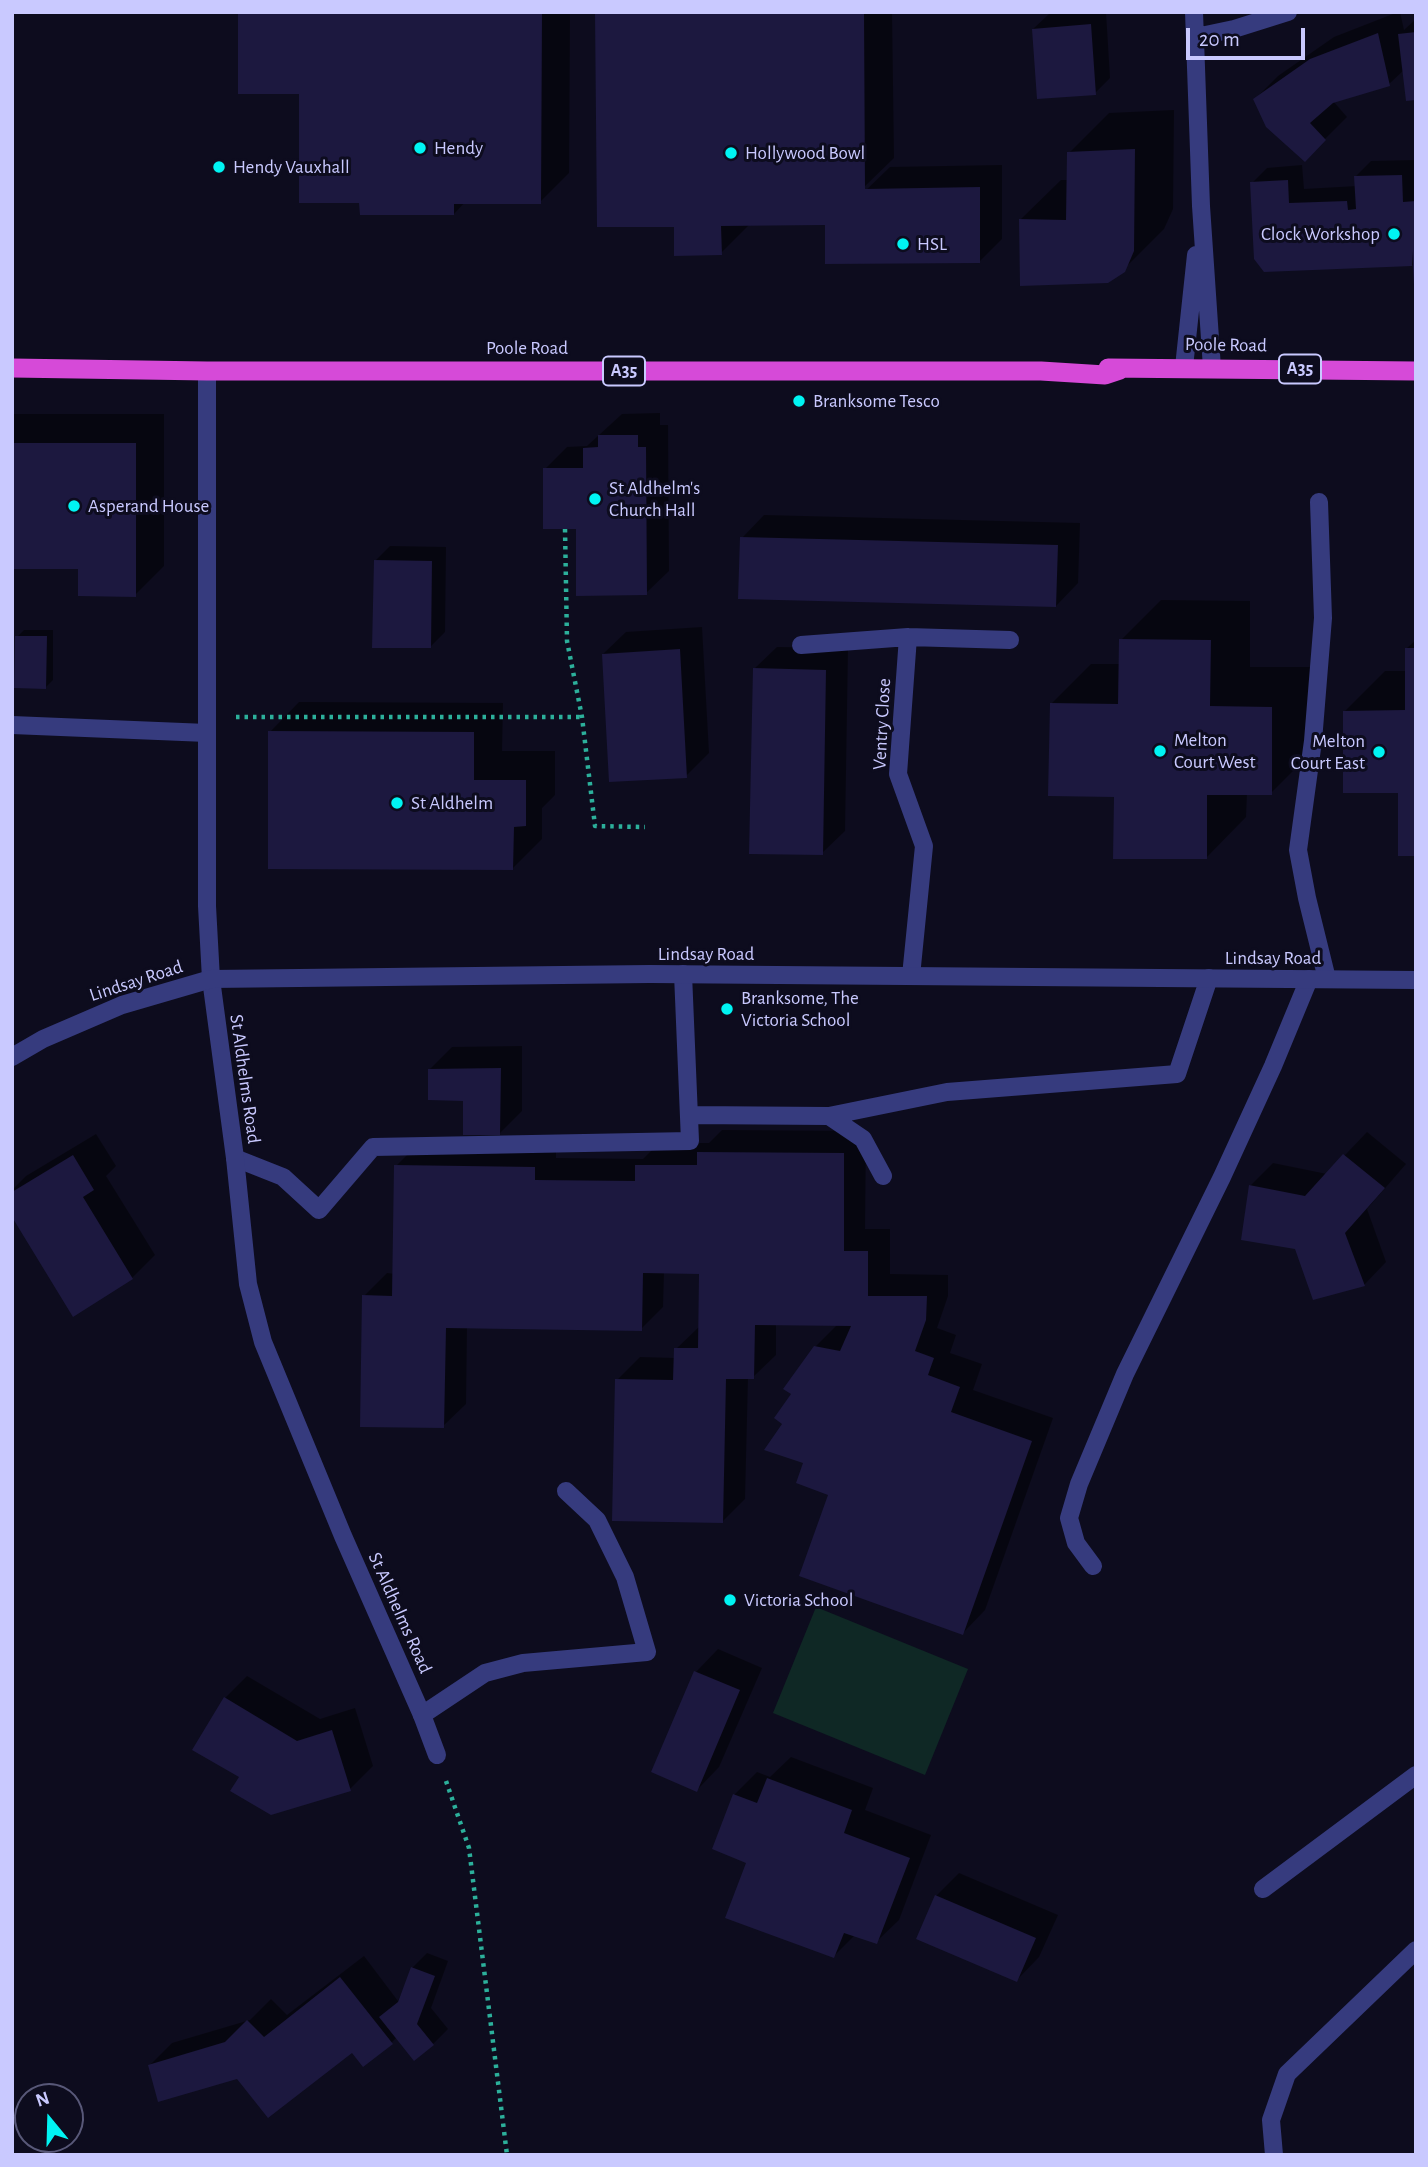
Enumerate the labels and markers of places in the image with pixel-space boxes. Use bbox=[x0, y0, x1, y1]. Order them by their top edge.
place label: Hendy bbox=[434, 137, 483, 159]
marker: Hendy bbox=[412, 140, 428, 156]
place label: Hollywood Bowl bbox=[745, 142, 865, 164]
marker: Hollywood Bowl bbox=[723, 145, 739, 161]
place label: Hendy Vauxhall bbox=[233, 156, 350, 178]
marker: Hendy Vauxhall bbox=[211, 159, 227, 175]
place label: Clock Workshop bbox=[1261, 223, 1380, 245]
marker: Clock Workshop bbox=[1386, 226, 1402, 242]
place label: HSL bbox=[917, 233, 947, 255]
marker: HSL bbox=[895, 236, 911, 252]
place label: Branksome Tesco bbox=[813, 390, 940, 412]
marker: Branksome Tesco bbox=[791, 393, 807, 409]
place label: St Aldhelm's Church Hall bbox=[609, 477, 700, 521]
marker: St Aldhelm's Church Hall bbox=[587, 491, 603, 507]
place label: Asperand House bbox=[88, 495, 209, 517]
marker: Asperand House bbox=[66, 498, 82, 514]
place label: Melton Court West bbox=[1174, 729, 1256, 773]
place label: Melton Court East bbox=[1291, 730, 1365, 774]
marker: Melton Court West bbox=[1152, 743, 1168, 759]
marker: Melton Court East bbox=[1371, 744, 1387, 760]
place label: St Aldhelm bbox=[411, 792, 493, 814]
marker: St Aldhelm bbox=[389, 795, 405, 811]
place label: Branksome, The Victoria School bbox=[741, 987, 859, 1031]
marker: Branksome, The Victoria School bbox=[719, 1001, 735, 1017]
place label: Victoria School bbox=[744, 1589, 853, 1611]
marker: Victoria School bbox=[722, 1592, 738, 1608]

